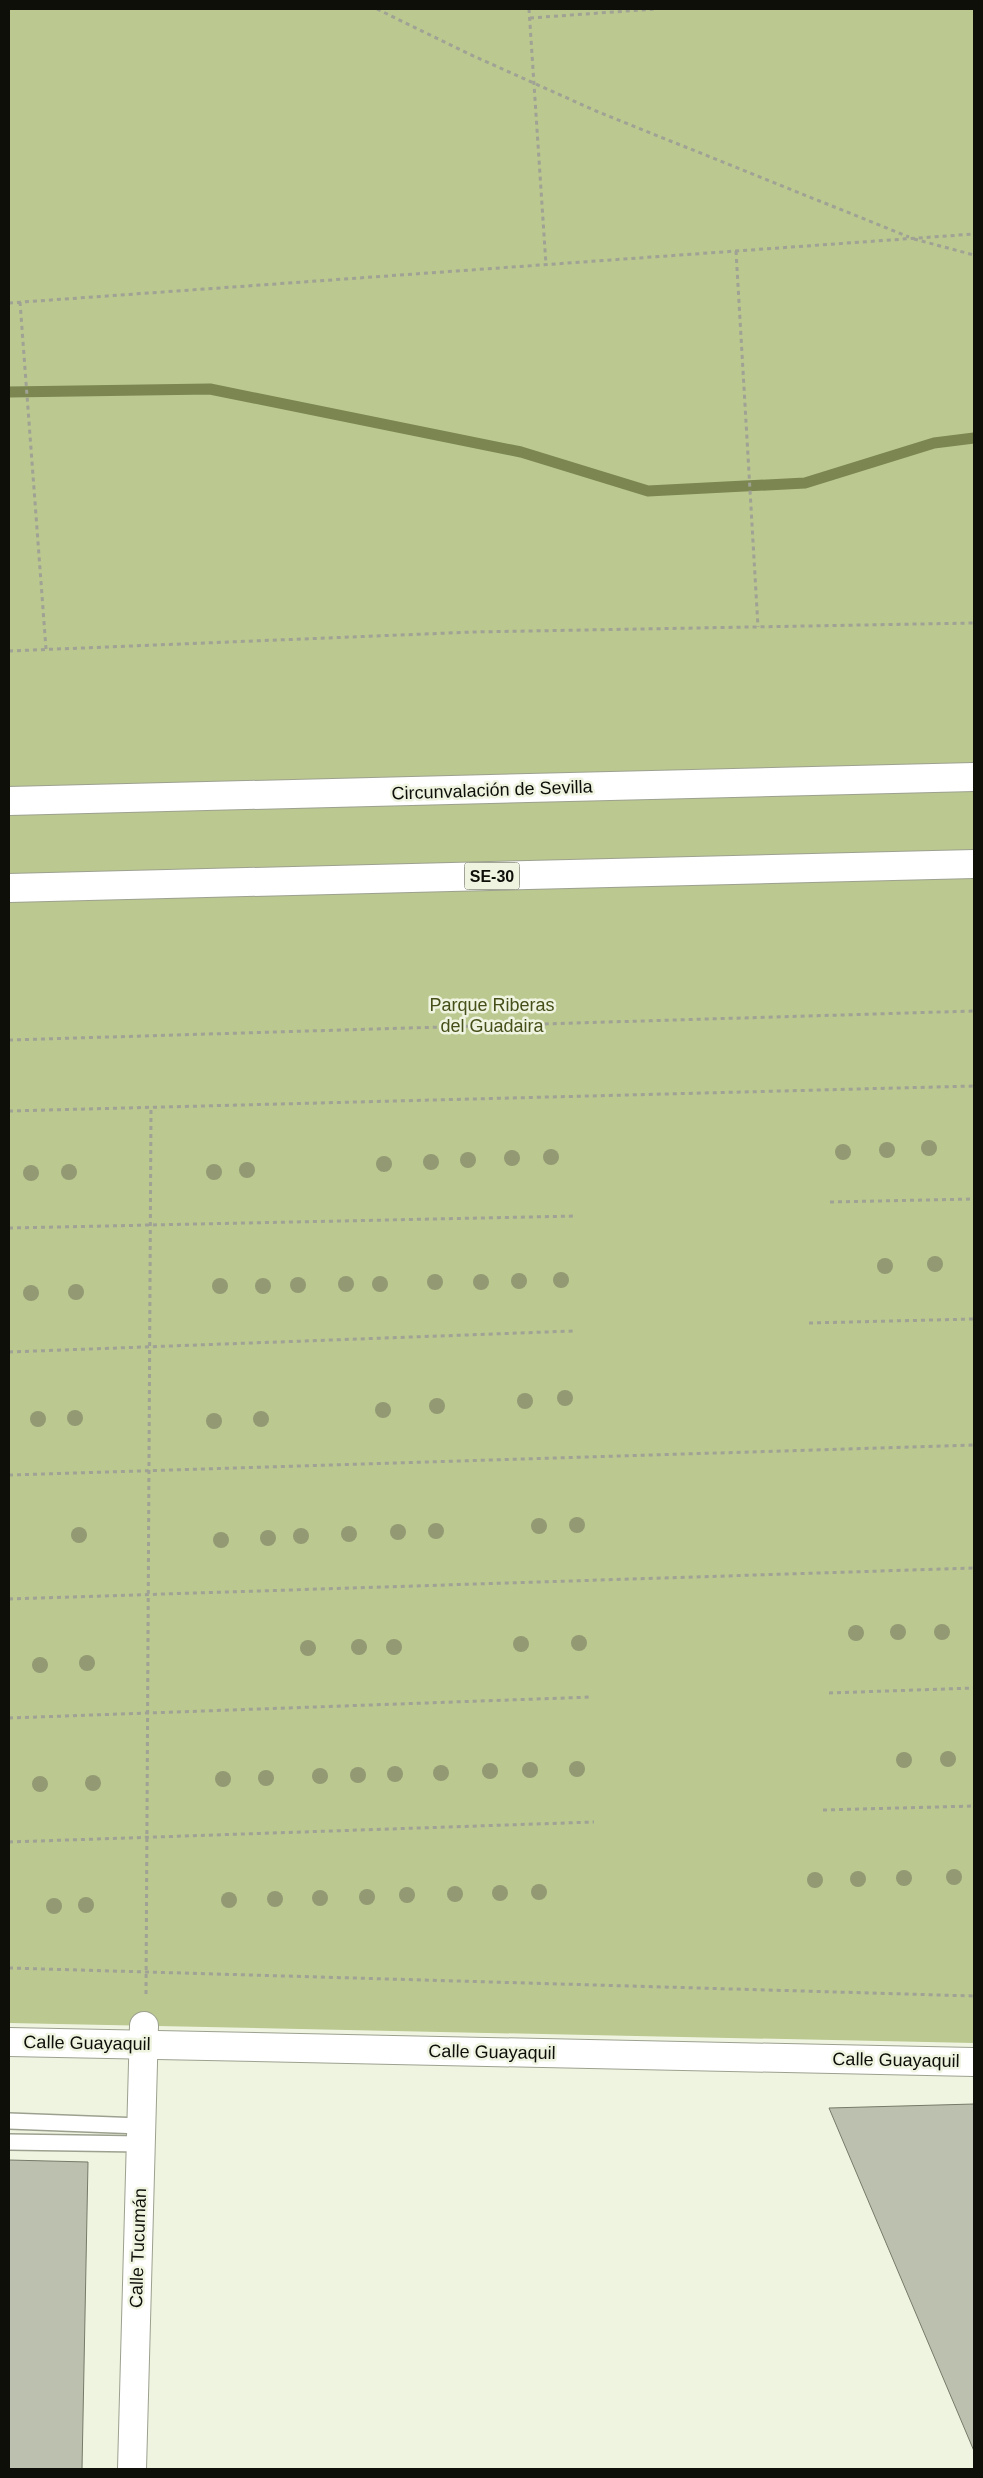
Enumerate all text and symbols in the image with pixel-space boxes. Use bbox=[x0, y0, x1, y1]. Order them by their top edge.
street label: Circunvalación de Sevilla bbox=[391, 776, 594, 804]
road number: SE-30 bbox=[464, 862, 520, 889]
park label: Parque Riberas del Guadaira bbox=[429, 995, 555, 1036]
street label: Calle Guayaquil bbox=[23, 2032, 151, 2054]
street label: Calle Guayaquil bbox=[428, 2041, 556, 2063]
street label: Calle Guayaquil bbox=[832, 2049, 960, 2071]
street label: Calle Tucumán bbox=[126, 2188, 150, 2308]

